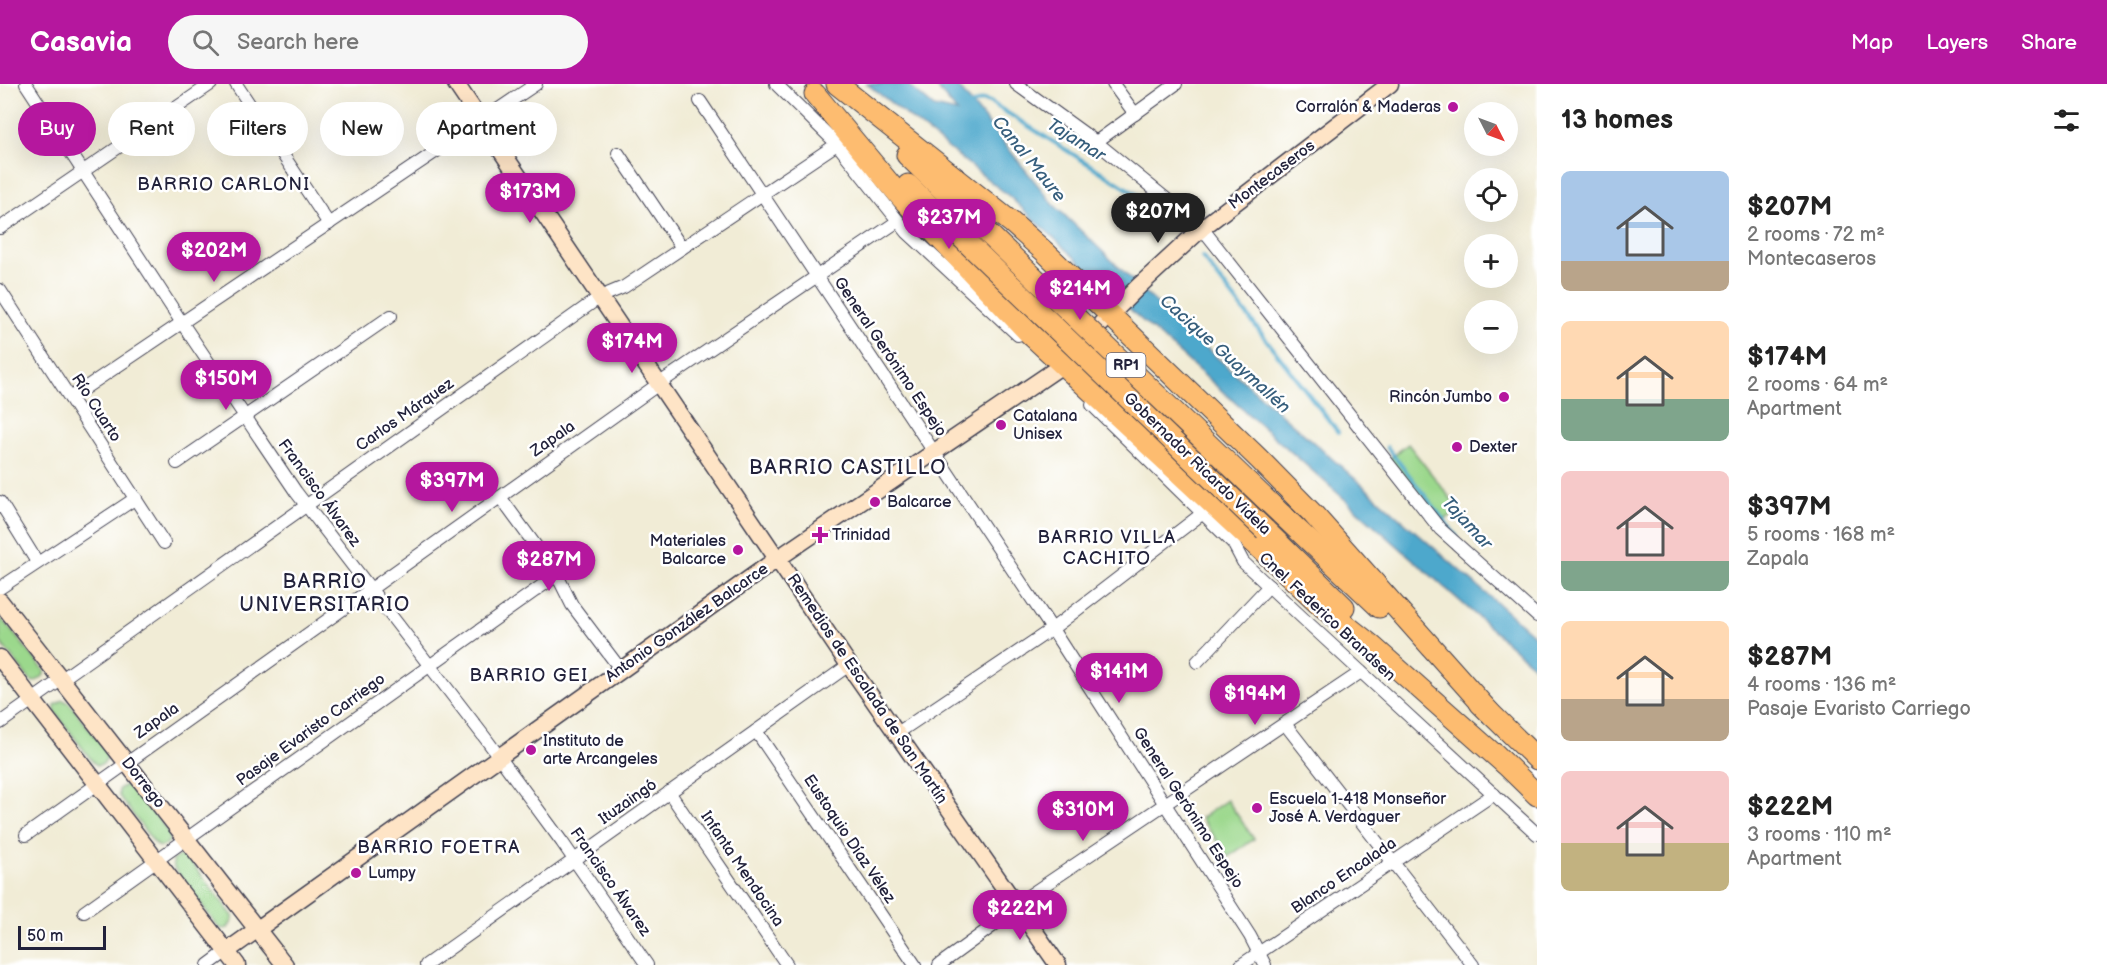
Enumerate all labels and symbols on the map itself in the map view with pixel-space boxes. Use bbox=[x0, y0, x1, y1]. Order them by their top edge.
place label: Corralón & Maderas bbox=[1295, 98, 1441, 117]
marker: Corralón & Maderas bbox=[1446, 100, 1460, 114]
north arrow bbox=[1464, 102, 1518, 156]
water label: Canal Maure bbox=[988, 112, 1070, 206]
water label: Tajamar bbox=[1043, 114, 1110, 167]
street label: Montecaseros bbox=[1225, 136, 1319, 214]
pin: $173M bbox=[488, 173, 572, 224]
district label: BARRIO CARLONI bbox=[137, 174, 311, 195]
pin: $207M bbox=[1116, 193, 1200, 244]
pin: $237M bbox=[907, 199, 991, 250]
pin: $202M bbox=[172, 232, 256, 283]
pin: $214M bbox=[1038, 270, 1122, 321]
street label: General Gerónimo Espejo bbox=[830, 274, 950, 440]
water label: Cacique Guaymallén bbox=[1156, 290, 1294, 418]
pin: $174M bbox=[590, 323, 674, 374]
road number: RP1 bbox=[1106, 353, 1146, 377]
pin: $150M bbox=[184, 360, 268, 411]
street label: Río Cuarto bbox=[67, 370, 125, 446]
street label: Carlos Márquez bbox=[353, 374, 458, 456]
place label: Rincón Jumbo bbox=[1389, 388, 1492, 407]
street label: Gobernador Ricardo Videla bbox=[1120, 389, 1274, 539]
marker: Rincón Jumbo bbox=[1497, 390, 1511, 404]
place label: Catalana Unisex bbox=[1013, 407, 1078, 444]
street label: Zapala bbox=[526, 417, 579, 462]
marker: Catalana Unisex bbox=[994, 418, 1008, 432]
street label: Francisco Álvarez bbox=[274, 435, 366, 551]
place label: Dexter bbox=[1469, 438, 1517, 457]
marker: Dexter bbox=[1450, 440, 1464, 454]
district label: BARRIO CASTILLO bbox=[749, 456, 947, 480]
pin: $397M bbox=[410, 462, 494, 513]
water label: Tajamar bbox=[1437, 492, 1498, 555]
place label: Balcarce bbox=[887, 493, 952, 512]
marker: Balcarce bbox=[868, 495, 882, 509]
place label: Trinidad bbox=[832, 526, 891, 545]
district label: BARRIO VILLA CACHITO bbox=[1038, 527, 1176, 569]
marker: Trinidad bbox=[813, 528, 827, 542]
place label: Materiales Balcarce bbox=[650, 532, 727, 569]
pin: $287M bbox=[507, 541, 591, 592]
marker: Materiales Balcarce bbox=[731, 543, 745, 557]
street label: Cnel. Federico Brandsen bbox=[1255, 549, 1399, 685]
street label: Antonio González Balcarce bbox=[602, 559, 773, 687]
district label: BARRIO UNIVERSITARIO bbox=[239, 570, 411, 617]
street label: Remedios de Escalada de San Martín bbox=[783, 570, 951, 808]
pin: $141M bbox=[1077, 653, 1161, 704]
district label: BARRIO GEI bbox=[469, 665, 589, 686]
street label: Pasaje Evaristo Carriego bbox=[233, 670, 389, 790]
pin: $194M bbox=[1213, 675, 1297, 726]
street label: Zapala bbox=[130, 699, 183, 744]
street label: General Gerónimo Espejo bbox=[1129, 724, 1247, 892]
place label: Instituto de arte Arcangeles bbox=[543, 732, 658, 769]
marker: Instituto de arte Arcangeles bbox=[524, 743, 538, 757]
street label: Dorrego bbox=[117, 754, 169, 812]
street label: Eustoquio Díaz Vélez bbox=[799, 771, 899, 907]
street label: Ituzaingó bbox=[595, 775, 661, 829]
place label: Escuela 1-418 Monseñor José A. Verdaguer bbox=[1269, 790, 1446, 827]
pin: $310M bbox=[1041, 791, 1125, 842]
marker: Escuela 1-418 Monseñor José A. Verdaguer bbox=[1250, 801, 1264, 815]
street label: Infanta Mendocina bbox=[696, 808, 788, 930]
street label: Francisco Álvarez bbox=[566, 823, 656, 940]
street label: Blanco Encalada bbox=[1288, 834, 1400, 918]
district label: BARRIO FOETRA bbox=[357, 837, 521, 858]
place label: Lumpy bbox=[368, 864, 416, 883]
marker: Lumpy bbox=[349, 866, 363, 880]
pin: $222M bbox=[978, 890, 1062, 941]
scale bar bbox=[18, 923, 106, 950]

